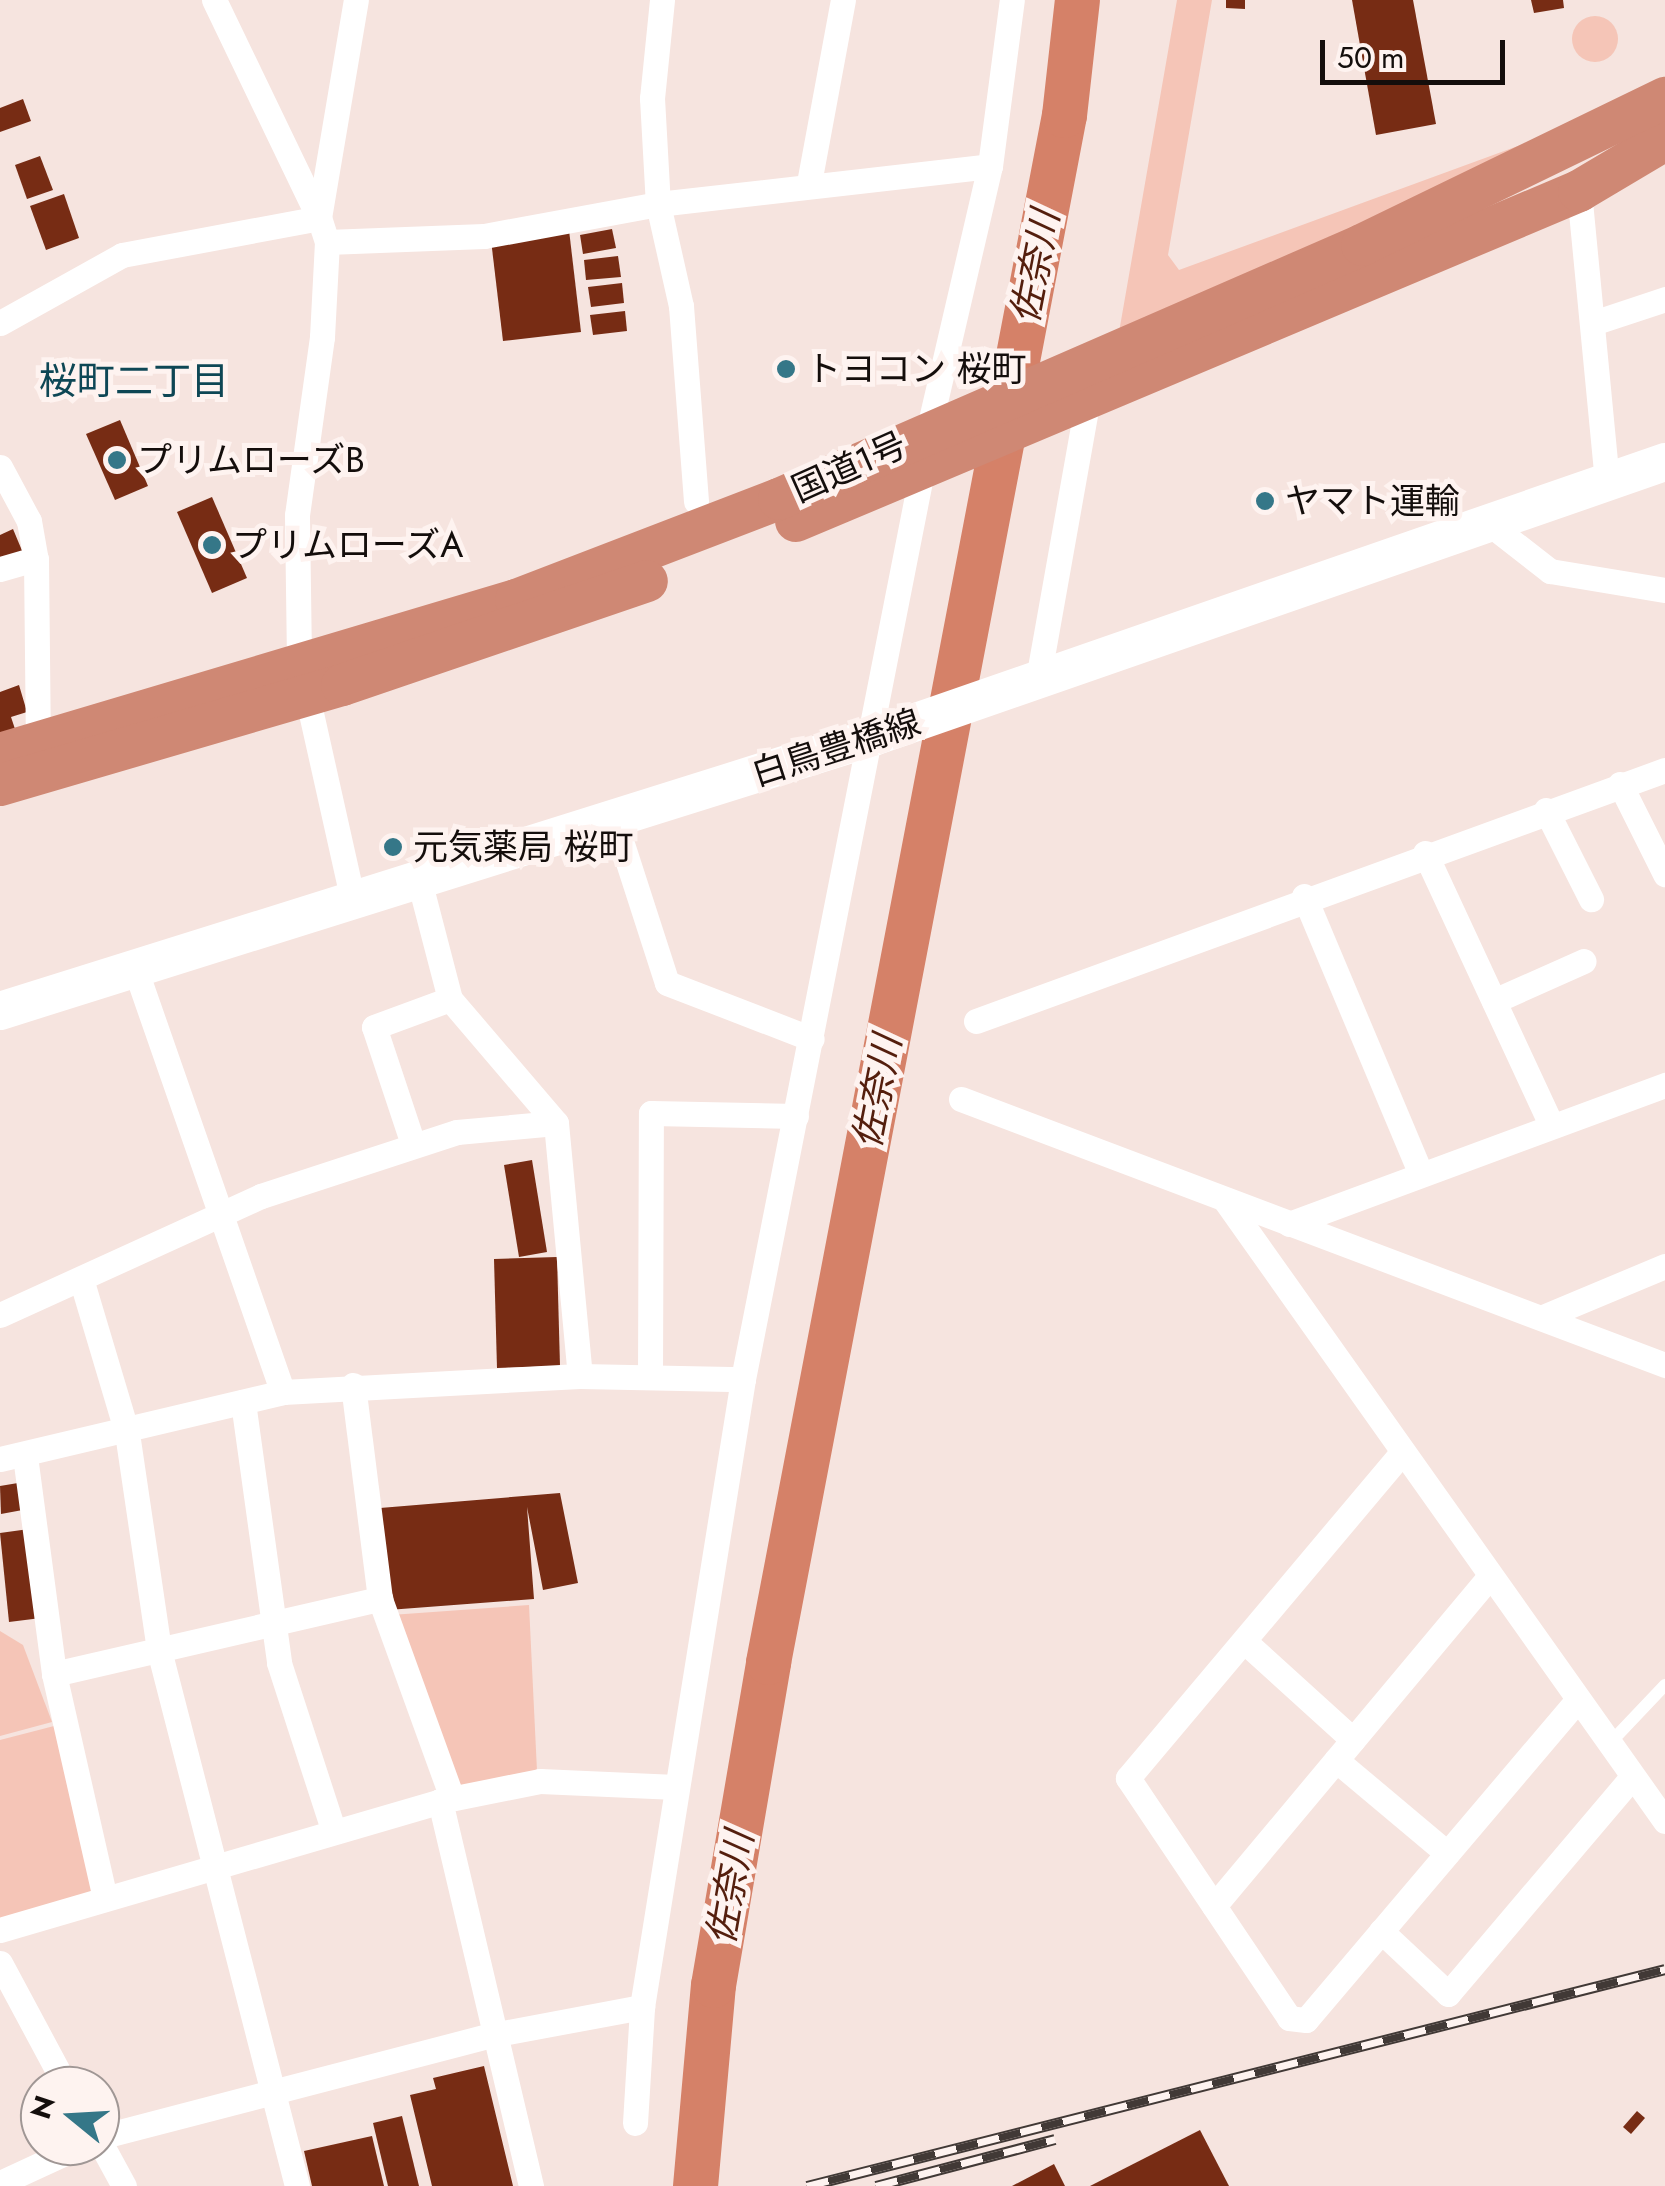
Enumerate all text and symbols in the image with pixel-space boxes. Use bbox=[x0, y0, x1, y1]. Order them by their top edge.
scale bar bbox=[1325, 20, 1510, 82]
text: 50 m bbox=[1337, 36, 1404, 79]
water label: 佐奈川 bbox=[1002, 207, 1068, 327]
place label: トヨコン 桜町 bbox=[806, 348, 1026, 390]
district label: 桜町二丁目 bbox=[39, 358, 229, 404]
marker: トヨコン 桜町 bbox=[775, 358, 797, 380]
street label: 国道1号 bbox=[785, 423, 913, 511]
place label: プリムローズB bbox=[137, 439, 367, 481]
marker: プリムローズB bbox=[106, 449, 128, 471]
place label: ヤマト運輸 bbox=[1285, 480, 1460, 522]
marker: ヤマト運輸 bbox=[1254, 490, 1276, 512]
place label: プリムローズA bbox=[232, 524, 465, 566]
marker: プリムローズA bbox=[201, 534, 223, 556]
street label: 白鳥豊橋線 bbox=[746, 701, 926, 795]
place label: 元気薬局 桜町 bbox=[413, 826, 633, 868]
marker: 元気薬局 桜町 bbox=[382, 836, 404, 858]
water label: 佐奈川 bbox=[844, 1032, 910, 1152]
water label: 佐奈川 bbox=[698, 1828, 762, 1948]
north arrow bbox=[20, 2066, 120, 2166]
text: N bbox=[20, 2090, 66, 2124]

